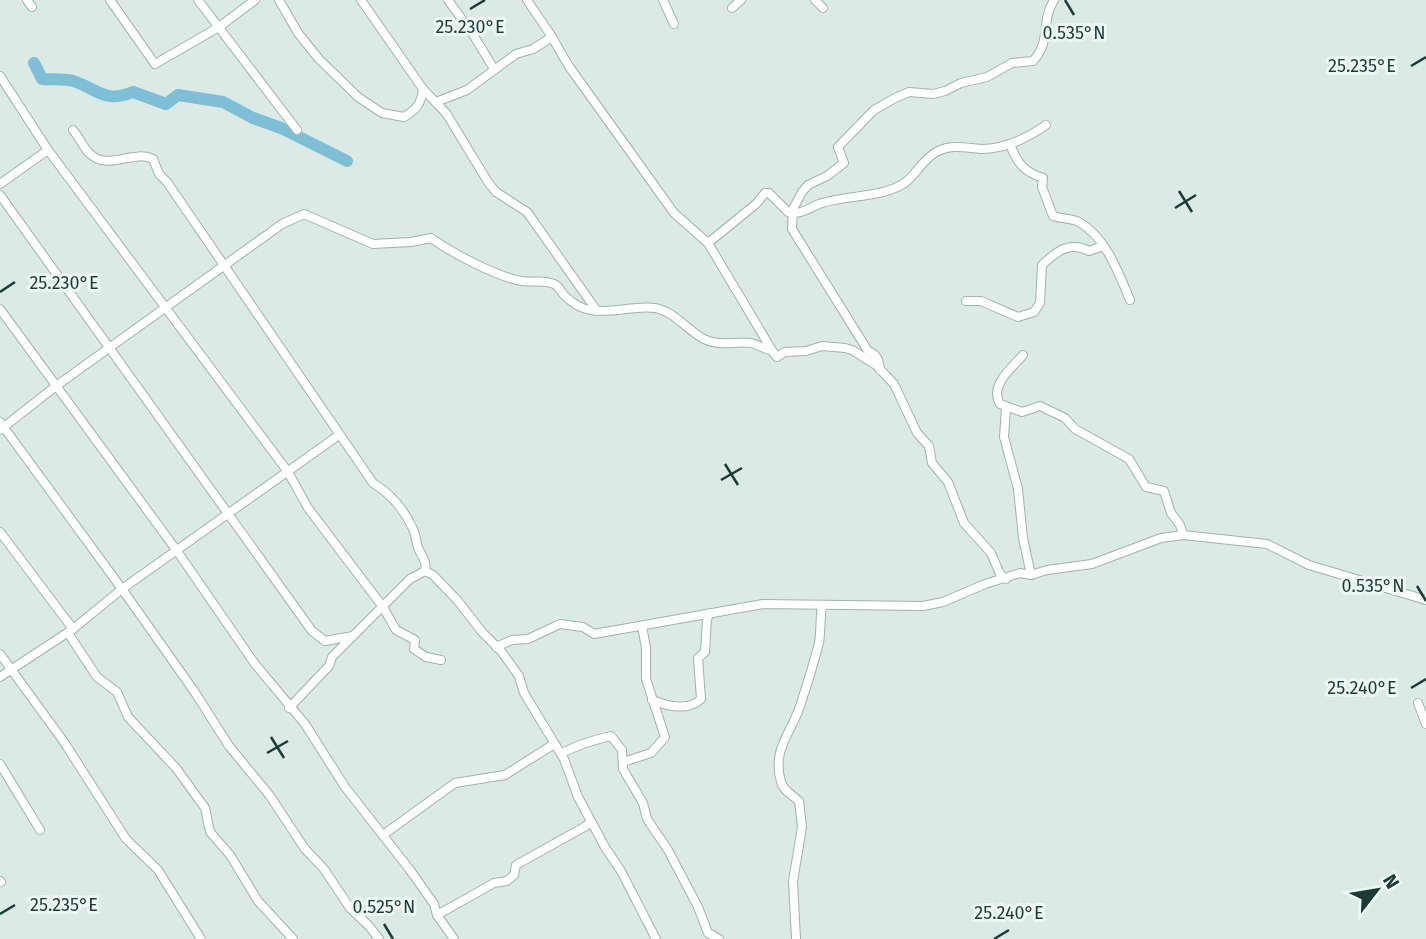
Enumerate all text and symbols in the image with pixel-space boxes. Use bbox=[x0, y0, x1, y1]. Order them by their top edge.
text: 25.230°E bbox=[435, 16, 505, 38]
text: 0.535°N bbox=[1043, 22, 1105, 44]
text: 25.235°E bbox=[1328, 55, 1396, 77]
text: 25.230°E bbox=[29, 272, 99, 294]
text: 0.535°N bbox=[1342, 575, 1404, 597]
text: 25.240°E bbox=[1327, 677, 1397, 699]
north arrow bbox=[1342, 855, 1412, 925]
text: N bbox=[1378, 870, 1404, 893]
text: 25.235°E bbox=[30, 894, 98, 916]
text: 0.525°N bbox=[353, 896, 415, 918]
text: 25.240°E bbox=[974, 902, 1044, 924]

